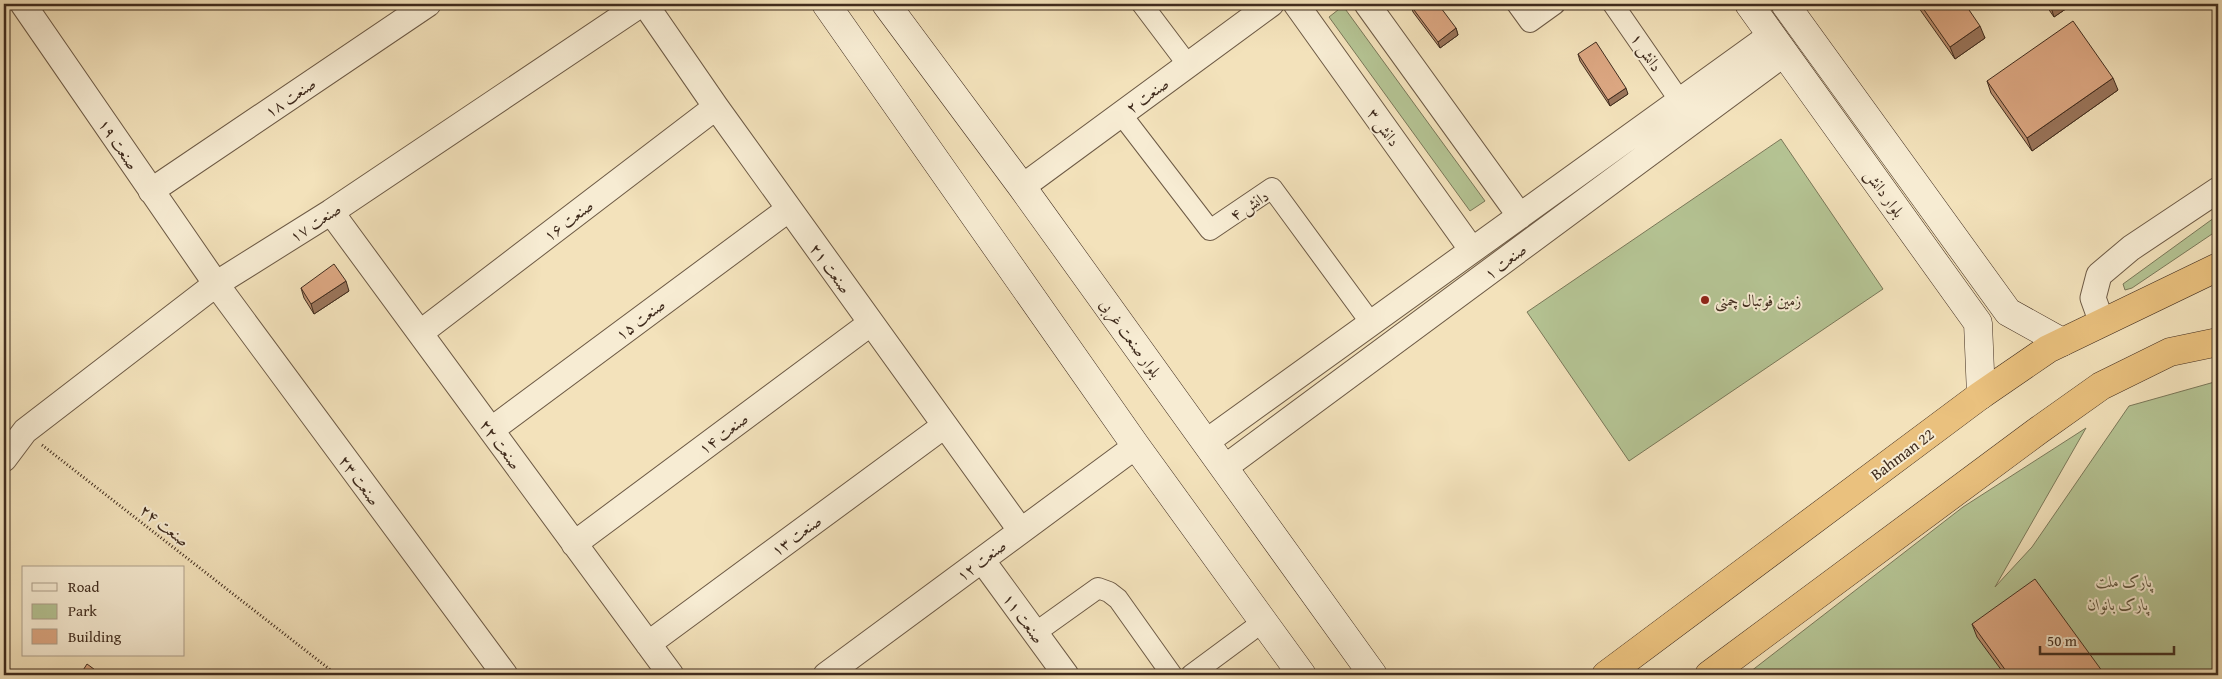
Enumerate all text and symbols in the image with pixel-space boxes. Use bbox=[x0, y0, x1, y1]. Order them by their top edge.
street label: دانش ۱ bbox=[1625, 28, 1669, 76]
street label: صنعت ۱۸ bbox=[260, 71, 320, 123]
street label: صنعت ۲ bbox=[1121, 71, 1173, 119]
street label: دانش ۳ bbox=[1362, 103, 1406, 151]
street label: صنعت ۱۹ bbox=[93, 114, 145, 174]
street label: بلوار دانش bbox=[1859, 164, 1911, 222]
street label: دانش ۴ bbox=[1225, 184, 1273, 226]
street label: صنعت ۱۶ bbox=[538, 193, 598, 247]
street label: صنعت ۱۷ bbox=[284, 196, 346, 248]
street label: صنعت ۱ bbox=[1479, 237, 1531, 285]
street label: صنعت ۲۱ bbox=[804, 238, 858, 298]
place label: زمین فوتبال چمنی bbox=[1715, 288, 1802, 312]
street label: صنعت ۱۵ bbox=[610, 292, 670, 346]
street label: بلوار صنعت غربی bbox=[1094, 294, 1168, 382]
marker: زمین فوتبال چمنی bbox=[1699, 294, 1711, 306]
street label: صنعت ۱۴ bbox=[693, 406, 753, 460]
street label: صنعت ۲۲ bbox=[474, 414, 528, 474]
street label: Bahman 22 bbox=[1865, 422, 1939, 486]
street label: صنعت ۲۳ bbox=[333, 450, 387, 510]
street label: صنعت ۲۴ bbox=[135, 498, 195, 552]
street label: صنعت ۱۳ bbox=[766, 508, 826, 562]
street label: صنعت ۱۲ bbox=[951, 533, 1011, 587]
legend bbox=[22, 566, 185, 656]
park label: پارک ملت bbox=[2096, 569, 2154, 593]
text: Road bbox=[68, 576, 99, 597]
street label: صنعت ۱۱ bbox=[997, 588, 1051, 648]
park label: پارک بانوان bbox=[2087, 592, 2150, 616]
text: Park bbox=[68, 600, 97, 621]
scale bar bbox=[2040, 624, 2173, 656]
text: Building bbox=[68, 626, 122, 647]
text: 50 m bbox=[2047, 630, 2078, 651]

